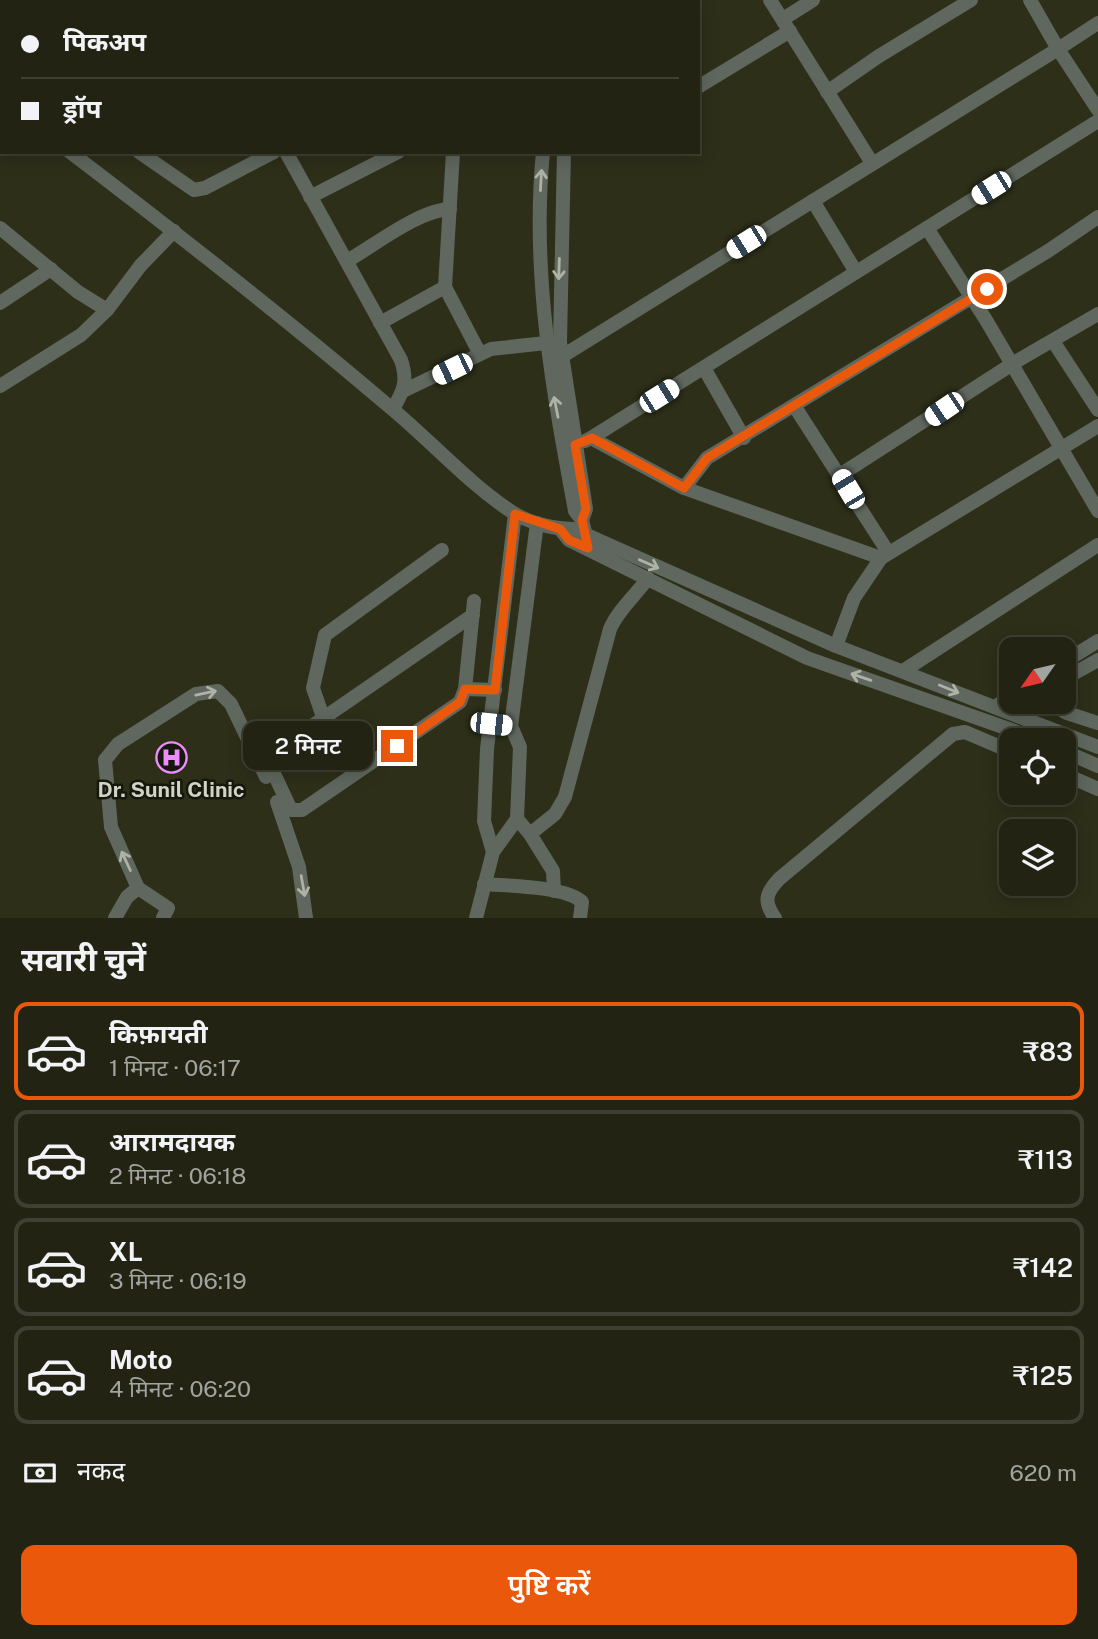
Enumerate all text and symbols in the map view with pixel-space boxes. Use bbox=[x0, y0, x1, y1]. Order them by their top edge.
text: पिकअप bbox=[63, 26, 146, 57]
text: ड्रॉप bbox=[63, 93, 101, 124]
car bbox=[968, 168, 1015, 208]
one-way arrow bbox=[534, 169, 547, 192]
car bbox=[723, 222, 770, 262]
one-way arrow bbox=[552, 258, 566, 281]
route start bbox=[971, 273, 1003, 305]
car bbox=[429, 350, 476, 388]
car bbox=[636, 376, 683, 416]
car bbox=[921, 389, 968, 429]
one-way arrow bbox=[548, 396, 562, 419]
car bbox=[829, 466, 868, 512]
one-way arrow bbox=[638, 558, 659, 571]
north arrow bbox=[999, 637, 1076, 714]
map controls bbox=[999, 637, 1076, 896]
one-way arrow bbox=[850, 670, 872, 682]
one-way arrow bbox=[938, 683, 960, 696]
one-way arrow bbox=[194, 686, 217, 700]
car bbox=[470, 711, 513, 737]
callout: 2 मिनट bbox=[243, 722, 372, 770]
button: locate bbox=[999, 728, 1076, 805]
route end bbox=[381, 730, 413, 762]
text: 2 मिनट bbox=[275, 732, 341, 759]
hospital icon: Dr. Sunil Clinic bbox=[154, 741, 188, 775]
place label: Dr. Sunil Clinic bbox=[98, 777, 244, 802]
button: layers bbox=[999, 819, 1076, 896]
one-way arrow bbox=[119, 851, 132, 872]
one-way arrow bbox=[296, 874, 310, 897]
text: सवारी चुनें bbox=[21, 941, 146, 978]
text: किफ़ायती bbox=[109, 1018, 208, 1049]
icon: car bbox=[25, 1020, 88, 1083]
text: ₹83 bbox=[1023, 1036, 1073, 1067]
text: 1 मिनट · 06:17 bbox=[109, 1054, 241, 1081]
text: आरामदायक bbox=[109, 1126, 235, 1157]
icon: car bbox=[25, 1128, 88, 1191]
text: ₹113 bbox=[1018, 1144, 1073, 1175]
text: 2 मिनट · 06:18 bbox=[109, 1162, 246, 1189]
icon: car bbox=[25, 1236, 88, 1299]
text: XL bbox=[109, 1236, 143, 1267]
text: ₹142 bbox=[1013, 1252, 1073, 1283]
text: 3 मिनट · 06:19 bbox=[109, 1267, 247, 1294]
icon: car bbox=[25, 1344, 88, 1407]
text: Moto bbox=[109, 1344, 172, 1375]
text: ₹125 bbox=[1013, 1360, 1073, 1391]
text: 4 मिनट · 06:20 bbox=[109, 1375, 251, 1402]
icon: cash bbox=[21, 1454, 59, 1492]
text: नकद bbox=[77, 1455, 125, 1486]
text: 620 m bbox=[1009, 1459, 1077, 1486]
button: पुष्टि करें bbox=[21, 1545, 1077, 1625]

